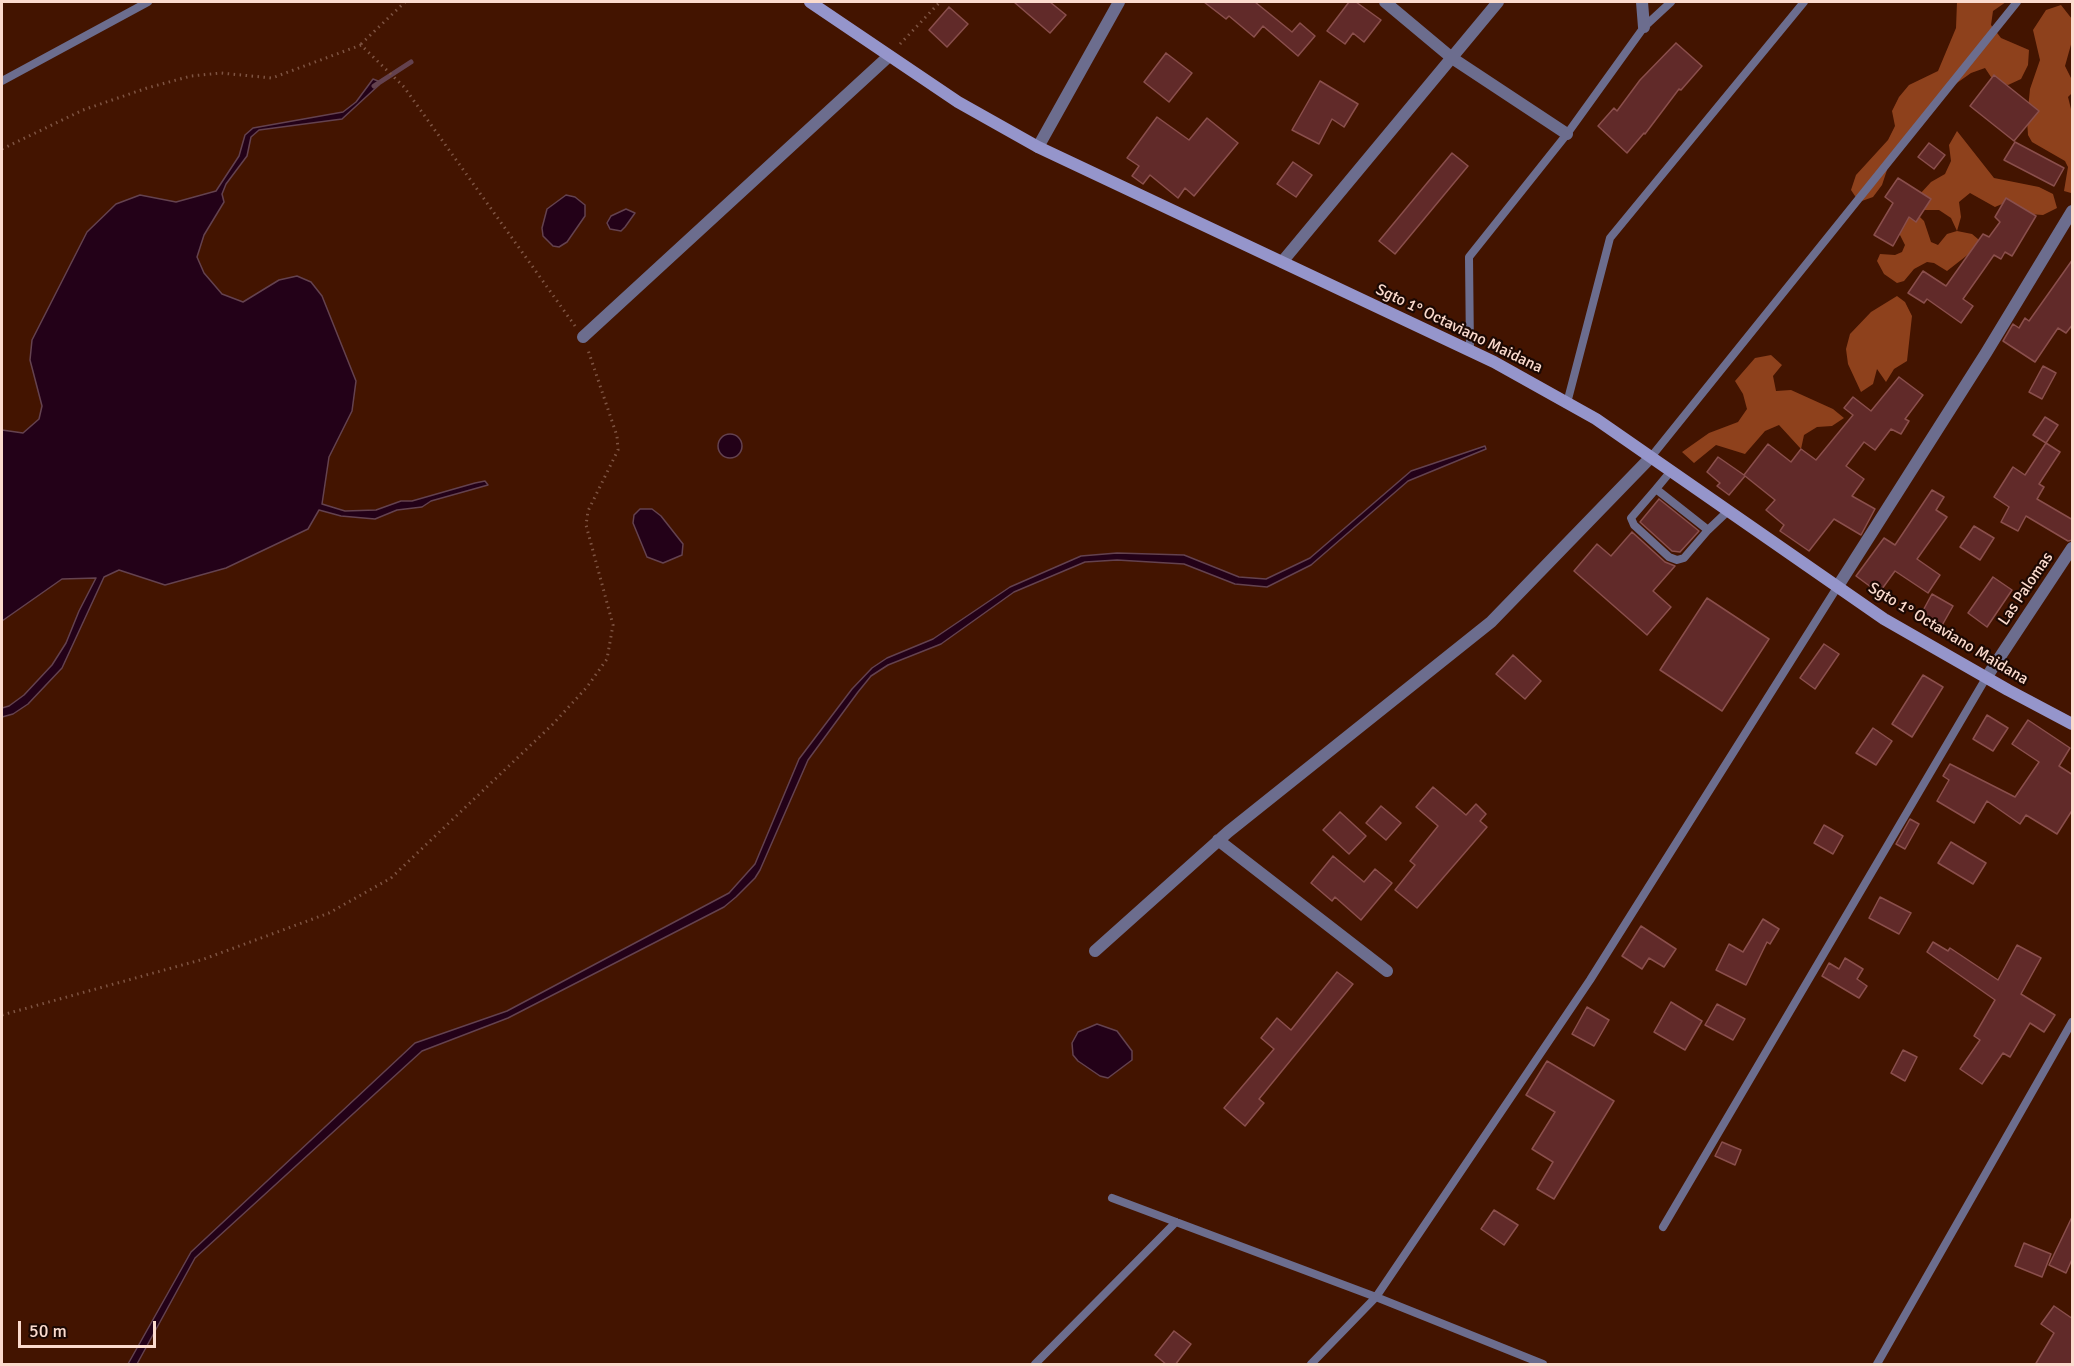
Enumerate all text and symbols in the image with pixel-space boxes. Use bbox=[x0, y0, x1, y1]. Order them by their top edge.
street label: Sgto 1° Octaviano Maidana bbox=[1372, 280, 1546, 378]
street label: Las Palomas bbox=[1994, 549, 2058, 629]
street label: Sgto 1° Octaviano Maidana bbox=[1865, 579, 2031, 689]
scale bar bbox=[21, 1309, 159, 1347]
text: 50 m bbox=[29, 1320, 67, 1342]

